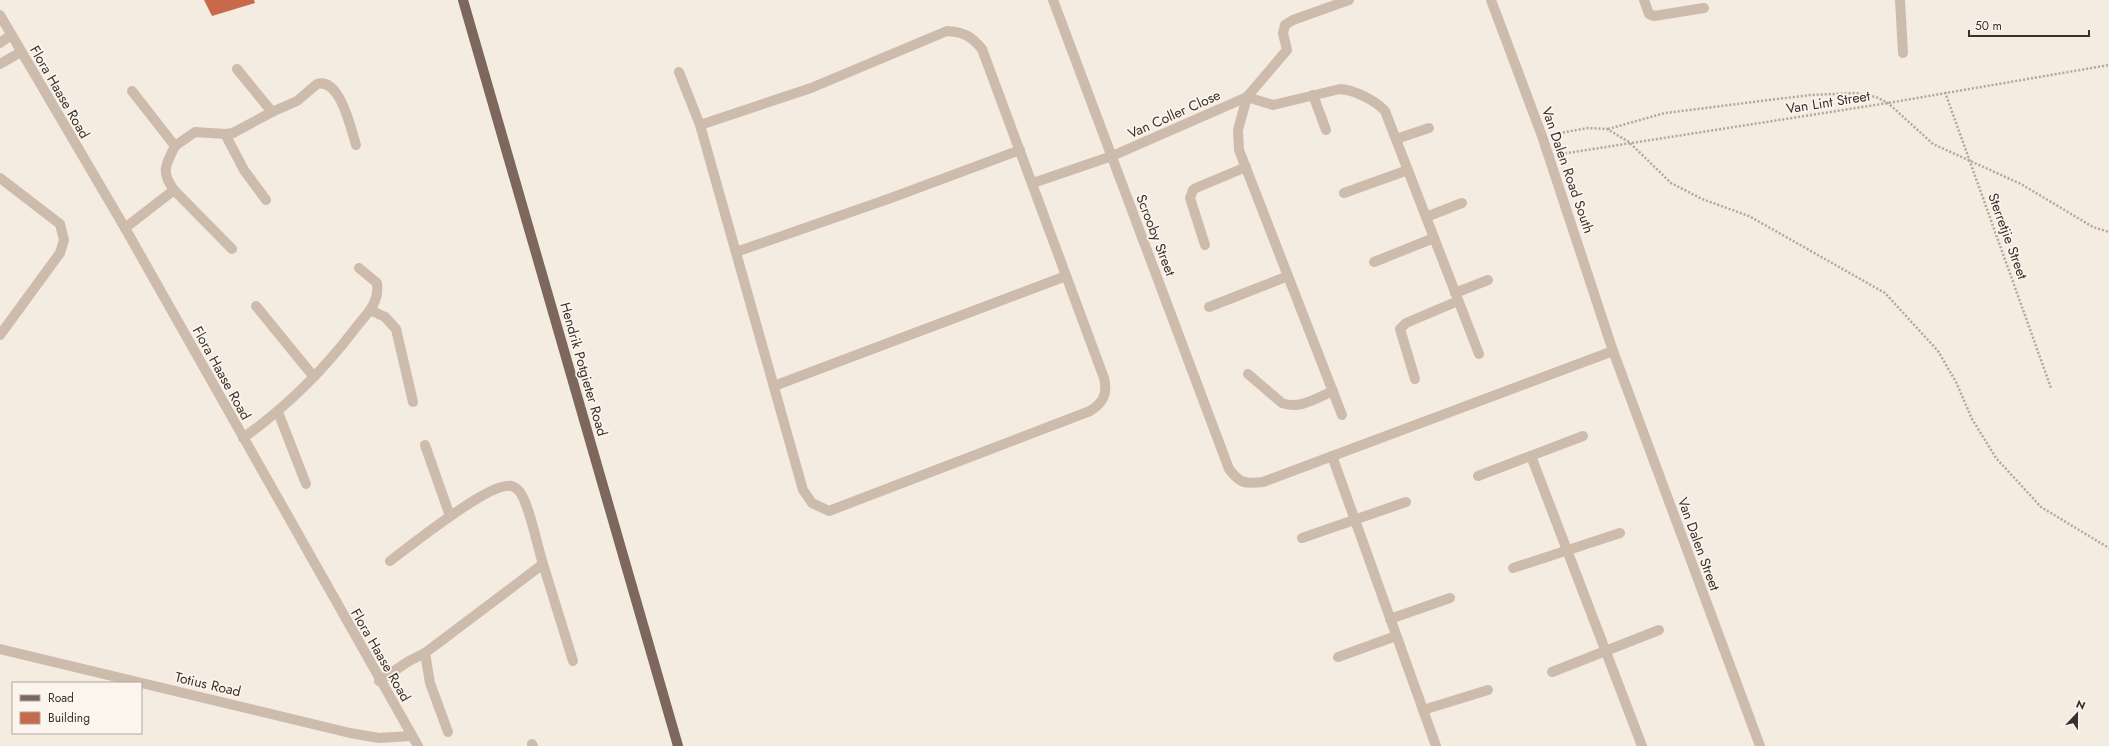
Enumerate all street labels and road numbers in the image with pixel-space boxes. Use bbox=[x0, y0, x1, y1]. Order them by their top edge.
street label: Flora Haase Road bbox=[25, 42, 95, 142]
street label: Van Coller Close bbox=[1125, 85, 1223, 143]
street label: Van Lint Street bbox=[1785, 85, 1872, 118]
street label: Van Dalen Road South bbox=[1537, 104, 1599, 236]
street label: Sterretjie Street bbox=[1983, 190, 2033, 282]
street label: Scrooby Street bbox=[1131, 191, 1181, 279]
street label: Hendrik Potgieter Road bbox=[555, 300, 613, 438]
street label: Flora Haase Road bbox=[188, 323, 256, 423]
street label: Van Dalen Street bbox=[1673, 495, 1725, 594]
street label: Flora Haase Road bbox=[346, 605, 416, 705]
street label: Totius Road bbox=[173, 667, 243, 701]

